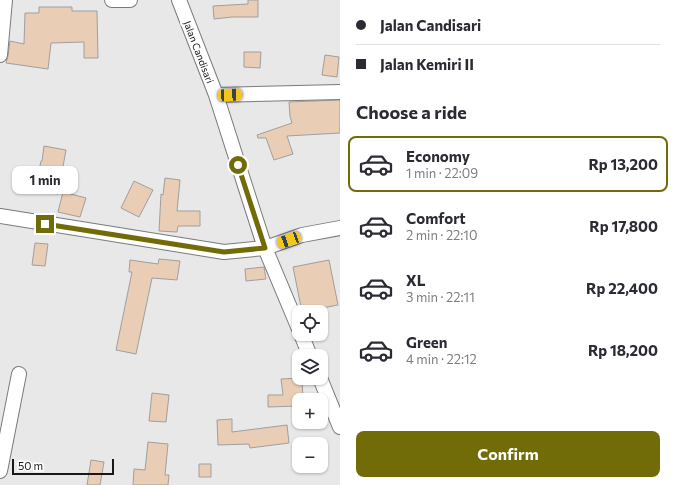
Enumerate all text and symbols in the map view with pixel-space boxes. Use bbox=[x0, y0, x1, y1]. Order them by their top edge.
text: Jalan Candisari bbox=[380, 16, 481, 34]
street label: Jalan Candisari bbox=[182, 19, 216, 85]
text: Jalan Kemiri II bbox=[380, 55, 474, 73]
car bbox=[218, 89, 242, 101]
text: Choose a ride bbox=[356, 101, 467, 123]
icon: car bbox=[358, 146, 394, 182]
text: Economy bbox=[406, 147, 470, 165]
text: Rp 13,200 bbox=[588, 155, 658, 173]
route start bbox=[229, 156, 247, 174]
text: 1 min · 22:09 bbox=[406, 165, 478, 181]
callout: 1 min bbox=[12, 166, 78, 194]
text: 1 min bbox=[30, 172, 60, 188]
icon: car bbox=[358, 208, 394, 244]
text: Comfort bbox=[406, 209, 466, 227]
route end bbox=[36, 215, 54, 233]
text: Rp 17,800 bbox=[589, 217, 658, 235]
text: 2 min · 22:10 bbox=[406, 227, 477, 243]
car bbox=[276, 230, 302, 250]
icon: car bbox=[358, 270, 394, 306]
text: XL bbox=[406, 271, 425, 289]
text: Rp 22,400 bbox=[586, 279, 658, 297]
text: 3 min · 22:11 bbox=[406, 289, 475, 305]
map controls bbox=[292, 305, 328, 473]
button: locate bbox=[292, 305, 328, 341]
icon: car bbox=[358, 332, 394, 368]
text: Green bbox=[406, 333, 447, 351]
text: Rp 18,200 bbox=[588, 341, 658, 359]
button: layers bbox=[292, 349, 328, 385]
text: 4 min · 22:12 bbox=[406, 351, 477, 367]
button: + bbox=[292, 393, 328, 429]
button: Confirm bbox=[356, 431, 660, 477]
button: − bbox=[292, 437, 328, 473]
scale bar bbox=[12, 457, 114, 476]
text: 50 m bbox=[18, 459, 43, 472]

